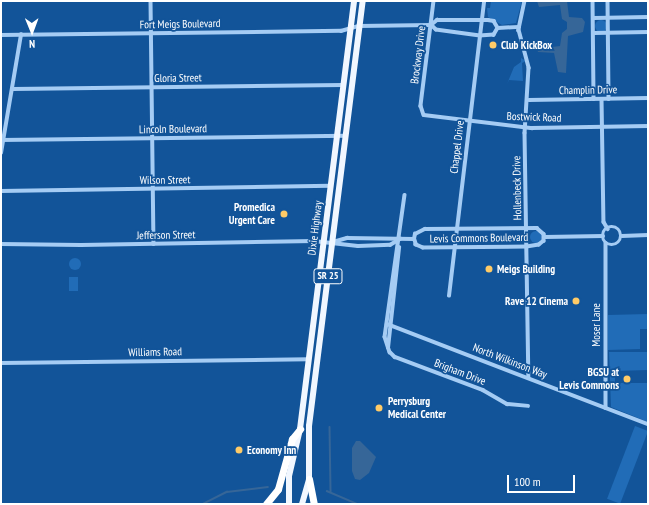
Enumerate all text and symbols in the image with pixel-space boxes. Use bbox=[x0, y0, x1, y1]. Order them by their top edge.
north arrow bbox=[12, 12, 52, 52]
street label: Fort Meigs Boulevard bbox=[140, 17, 220, 31]
street label: Brockway Drive bbox=[408, 25, 428, 85]
text: N bbox=[29, 37, 35, 51]
place label: Club KickBox bbox=[501, 38, 552, 52]
marker: Club KickBox bbox=[488, 40, 498, 50]
street label: Gloria Street bbox=[154, 71, 202, 85]
street label: Champlin Drive bbox=[559, 83, 617, 97]
street label: Bostwick Road bbox=[506, 109, 562, 125]
street label: Chappel Drive bbox=[447, 120, 467, 174]
street label: Lincoln Boulevard bbox=[139, 122, 207, 136]
street label: Hollenbeck Drive bbox=[510, 155, 524, 221]
street label: Wilson Street bbox=[140, 173, 190, 187]
street label: Dixie Highway bbox=[305, 200, 325, 256]
place label: Promedica Urgent Care bbox=[229, 201, 275, 227]
marker: Promedica Urgent Care bbox=[278, 208, 290, 220]
street label: Jefferson Street bbox=[137, 228, 195, 242]
street label: Levis Commons Boulevard bbox=[430, 231, 528, 245]
place label: Meigs Building bbox=[497, 262, 555, 276]
marker: Meigs Building bbox=[484, 264, 494, 274]
road number: SR 25 bbox=[313, 268, 343, 284]
place label: Rave 12 Cinema bbox=[505, 294, 568, 308]
marker: Rave 12 Cinema bbox=[571, 296, 581, 306]
street label: Moser Lane bbox=[589, 303, 603, 347]
street label: North Wilkinson Way bbox=[471, 341, 549, 381]
street label: Williams Road bbox=[128, 345, 182, 359]
street label: Brigham Drive bbox=[432, 356, 488, 388]
place label: BGSU at Levis Commons bbox=[559, 366, 619, 392]
marker: BGSU at Levis Commons bbox=[622, 374, 632, 384]
place label: Perrysburg Medical Center bbox=[388, 395, 446, 421]
marker: Perrysburg Medical Center bbox=[373, 402, 385, 414]
place label: Economy Inn bbox=[247, 443, 297, 457]
marker: Economy Inn bbox=[234, 445, 244, 455]
scale bar bbox=[509, 467, 577, 493]
text: 100 m bbox=[514, 474, 541, 489]

